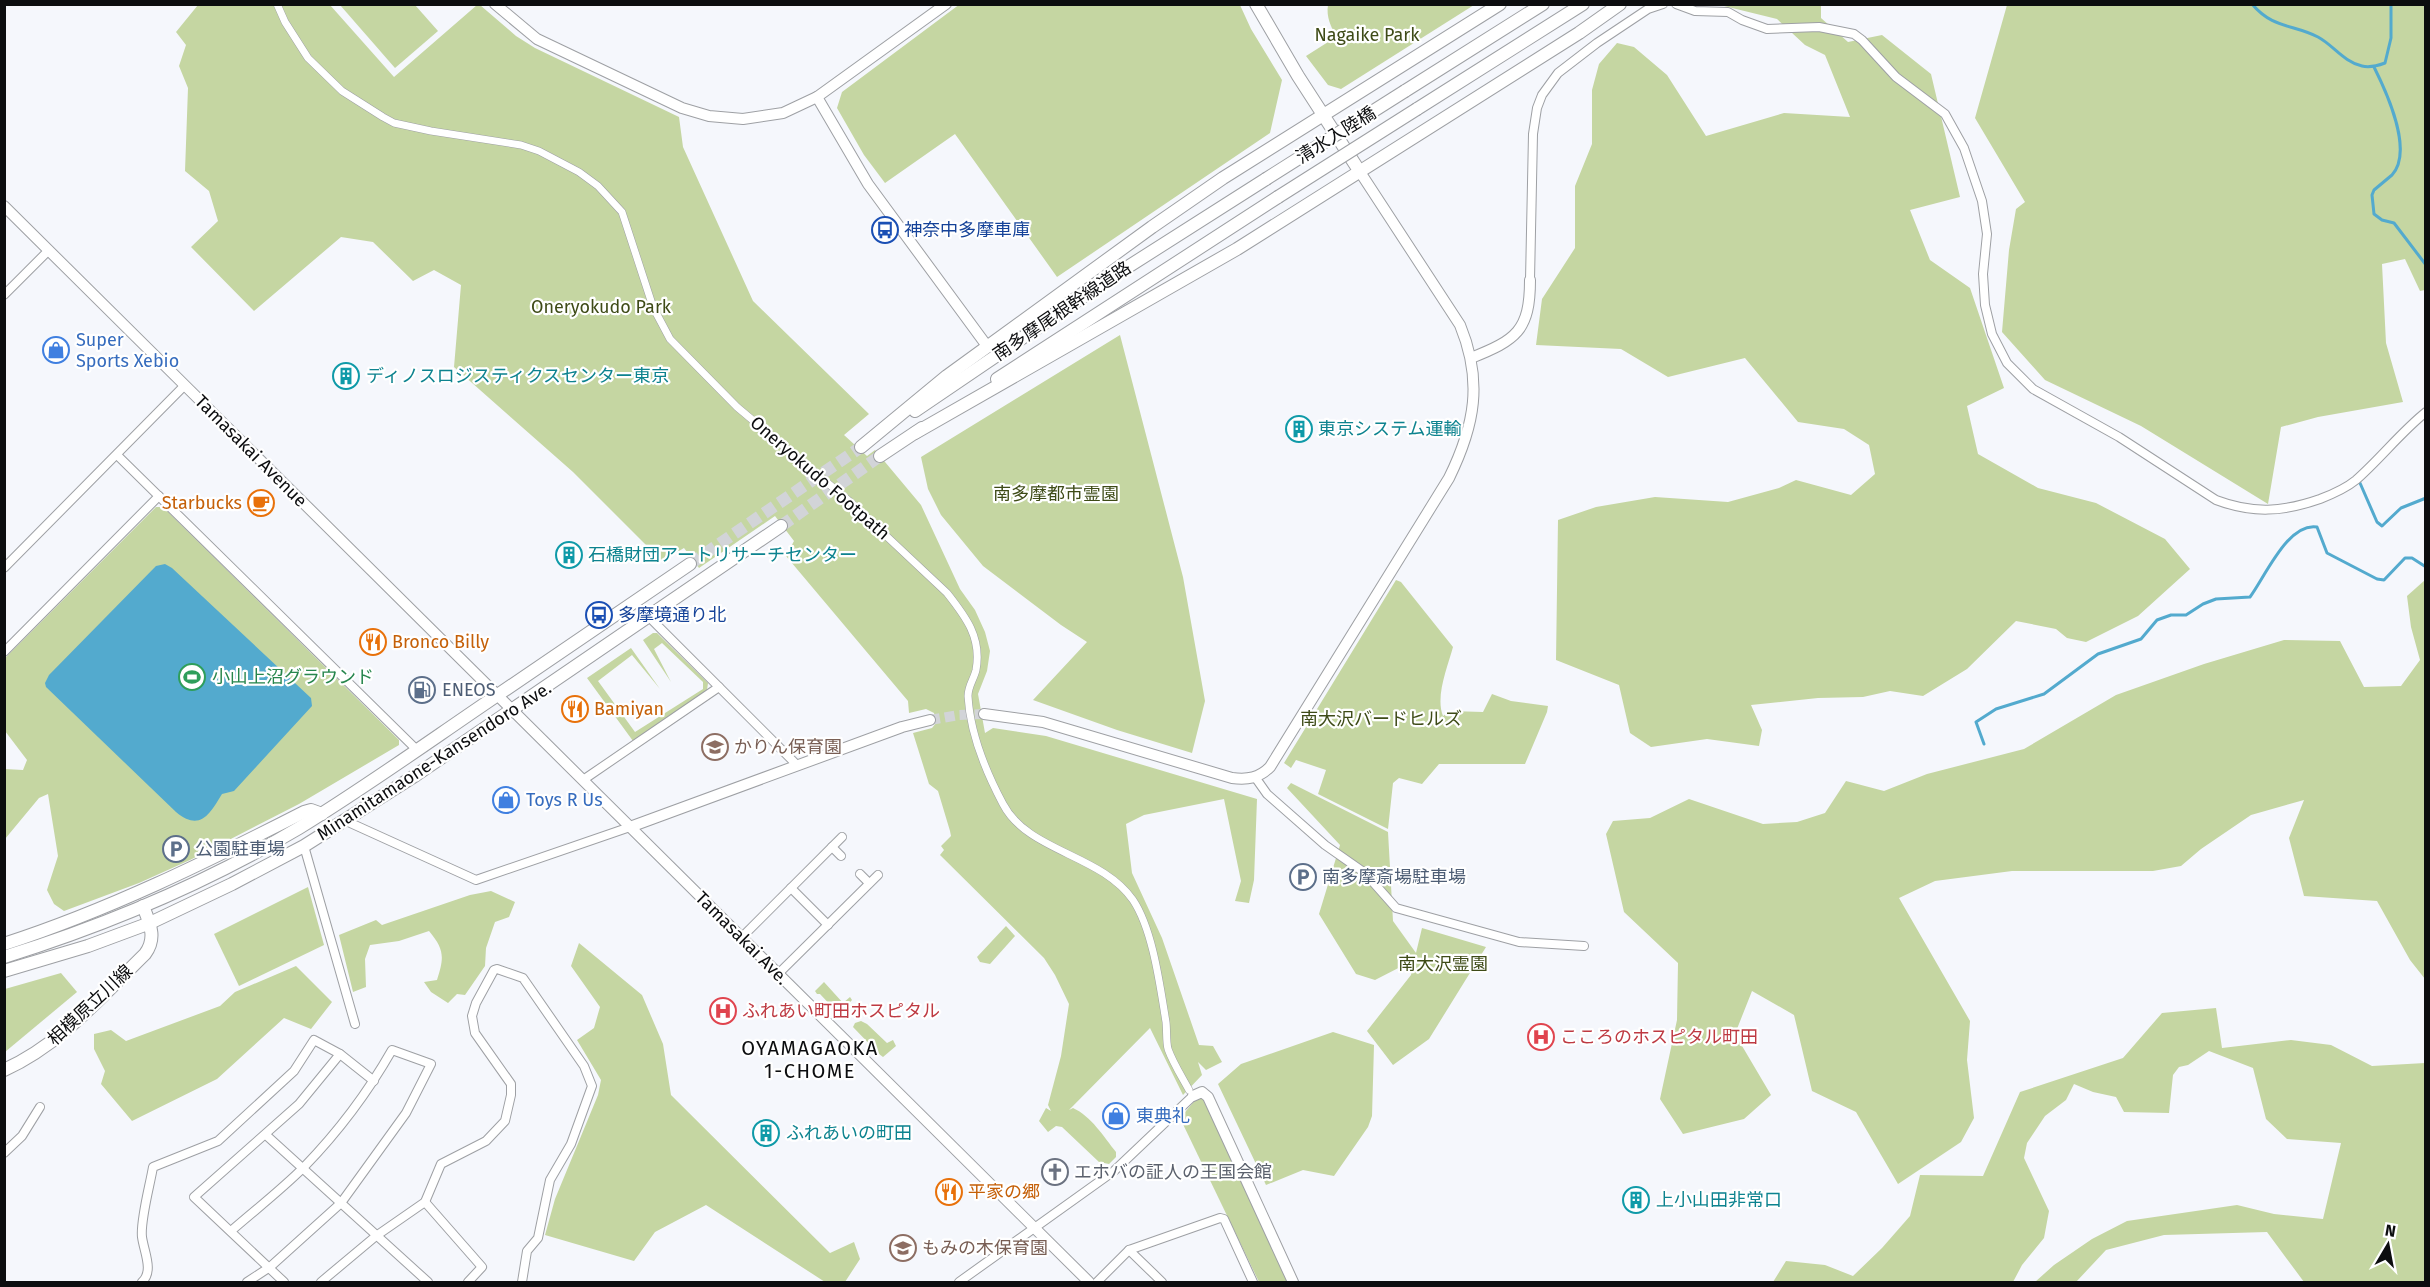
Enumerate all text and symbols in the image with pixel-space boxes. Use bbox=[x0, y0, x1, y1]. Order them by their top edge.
park label: Nagaike Park bbox=[1315, 24, 1420, 46]
street label: 清水入陸橋 bbox=[1292, 102, 1380, 168]
bus stop icon: 神奈中多摩車庫 bbox=[870, 215, 900, 245]
place label: 神奈中多摩車庫 bbox=[904, 219, 1030, 241]
street label: 南多摩尾根幹線道路 bbox=[989, 257, 1135, 365]
park label: Oneryokudo Park bbox=[531, 296, 672, 318]
place label: Super Sports Xebio bbox=[76, 329, 179, 372]
shop icon: Super Sports Xebio bbox=[41, 335, 71, 365]
building icon: ディノスロジスティクスセンター東京 bbox=[331, 361, 361, 391]
place label: ディノスロジスティクスセンター東京 bbox=[366, 365, 669, 387]
street label: Tamasakai Avenue bbox=[190, 390, 312, 512]
street label: Oneryokudo Footpath bbox=[746, 411, 894, 545]
building icon: 東京システム運輸 bbox=[1284, 414, 1314, 444]
place label: 東京システム運輸 bbox=[1318, 418, 1461, 440]
park label: 南多摩都市霊園 bbox=[993, 483, 1119, 505]
cafe icon: Starbucks bbox=[246, 488, 276, 518]
place label: Starbucks bbox=[162, 492, 242, 514]
building icon: 石橋財団アートリサーチセンター bbox=[554, 540, 584, 570]
place label: 石橋財団アートリサーチセンター bbox=[588, 544, 857, 566]
bus stop icon: 多摩境通り北 bbox=[584, 600, 614, 630]
place label: 多摩境通り北 bbox=[618, 604, 726, 626]
restaurant icon: Bronco Billy bbox=[358, 627, 388, 657]
place label: Bronco Billy bbox=[392, 631, 489, 653]
sports icon: 小山上沼グラウンド bbox=[177, 662, 207, 692]
place label: 小山上沼グラウンド bbox=[212, 666, 374, 688]
fuel station icon: ENEOS bbox=[407, 675, 437, 705]
street label: Minamitamaone-Kansendoro Ave. bbox=[313, 677, 555, 845]
place label: ENEOS bbox=[442, 679, 496, 701]
restaurant icon: Bamiyan bbox=[560, 694, 590, 724]
place label: Bamiyan bbox=[594, 698, 664, 720]
park label: 南大沢バードヒルズ bbox=[1300, 708, 1462, 730]
school or university icon: かりん保育園 bbox=[700, 732, 730, 762]
place label: かりん保育園 bbox=[734, 736, 842, 758]
shop icon: Toys R Us bbox=[491, 785, 521, 815]
place label: Toys R Us bbox=[526, 789, 603, 811]
parking icon: 公園駐車場 bbox=[161, 834, 191, 864]
place label: 公園駐車場 bbox=[195, 838, 285, 860]
parking icon: 南多摩斎場駐車場 bbox=[1288, 862, 1318, 892]
place label: 南多摩斎場駐車場 bbox=[1322, 866, 1466, 888]
street label: Tamasakai Ave. bbox=[691, 887, 793, 989]
park label: 南大沢霊園 bbox=[1398, 953, 1488, 975]
street label: 相模原立川線 bbox=[43, 960, 137, 1050]
hospital icon: ふれあい町田ホスピタル bbox=[708, 996, 738, 1026]
place label: ふれあい町田ホスピタル bbox=[742, 1000, 940, 1022]
hospital icon: こころのホスピタル町田 bbox=[1526, 1022, 1556, 1052]
place label: こころのホスピタル町田 bbox=[1560, 1026, 1758, 1048]
district label: OYAMAGAOKA 1-CHOME bbox=[741, 1036, 879, 1083]
shop icon: 東典礼 bbox=[1101, 1101, 1131, 1131]
place label: 東典礼 bbox=[1136, 1105, 1190, 1127]
building icon: ふれあいの町田 bbox=[751, 1118, 781, 1148]
place label: ふれあいの町田 bbox=[786, 1122, 912, 1144]
church icon: エホバの証人の王国会館 bbox=[1040, 1157, 1070, 1187]
place label: エホバの証人の王国会館 bbox=[1074, 1161, 1272, 1183]
restaurant icon: 平家の郷 bbox=[934, 1177, 964, 1207]
place label: 平家の郷 bbox=[968, 1181, 1040, 1203]
building icon: 上小山田非常口 bbox=[1621, 1185, 1651, 1215]
place label: 上小山田非常口 bbox=[1656, 1189, 1782, 1211]
north arrow bbox=[2358, 1215, 2418, 1275]
text: N bbox=[2384, 1220, 2397, 1241]
school or university icon: もみの木保育園 bbox=[888, 1233, 918, 1263]
place label: もみの木保育園 bbox=[922, 1237, 1048, 1259]

